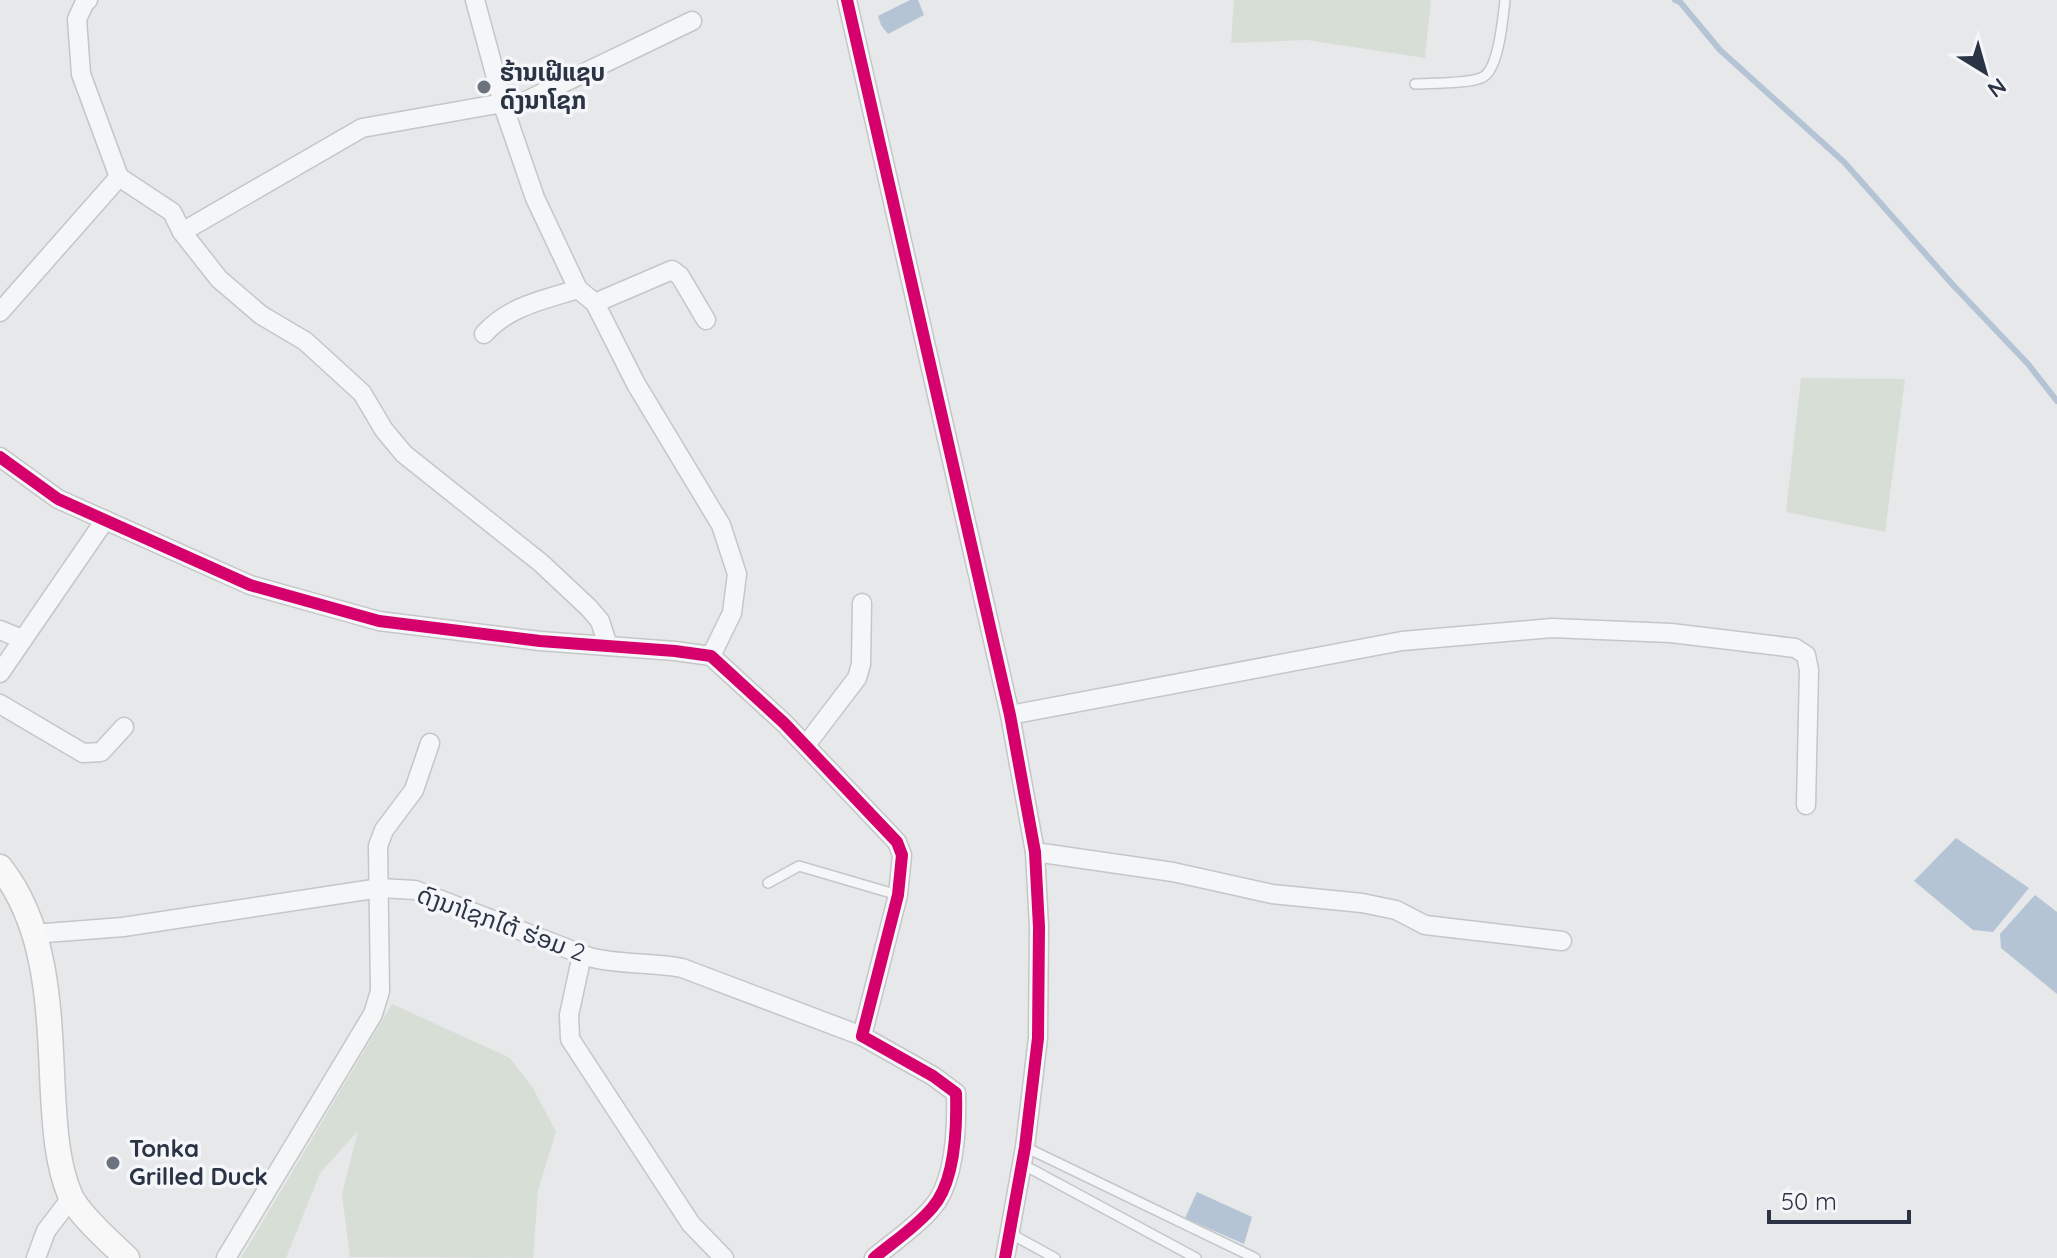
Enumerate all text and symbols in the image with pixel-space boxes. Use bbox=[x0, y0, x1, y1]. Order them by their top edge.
north arrow bbox=[1945, 32, 2025, 112]
place label: ຮ້ານເຝີແຊບ ດົງນາໂຊກ bbox=[500, 57, 605, 115]
text: N bbox=[1982, 72, 2012, 104]
marker: ຮ້ານເຝີແຊບ ດົງນາໂຊກ bbox=[475, 78, 493, 96]
street label: ດົງນາໂຊກໄຕ້ ຮ່ອມ 2 bbox=[413, 879, 590, 967]
place label: Tonka Grilled Duck bbox=[129, 1133, 268, 1191]
marker: Tonka Grilled Duck bbox=[104, 1154, 122, 1172]
scale bar bbox=[1769, 1174, 1909, 1224]
text: 50 m bbox=[1781, 1186, 1837, 1216]

